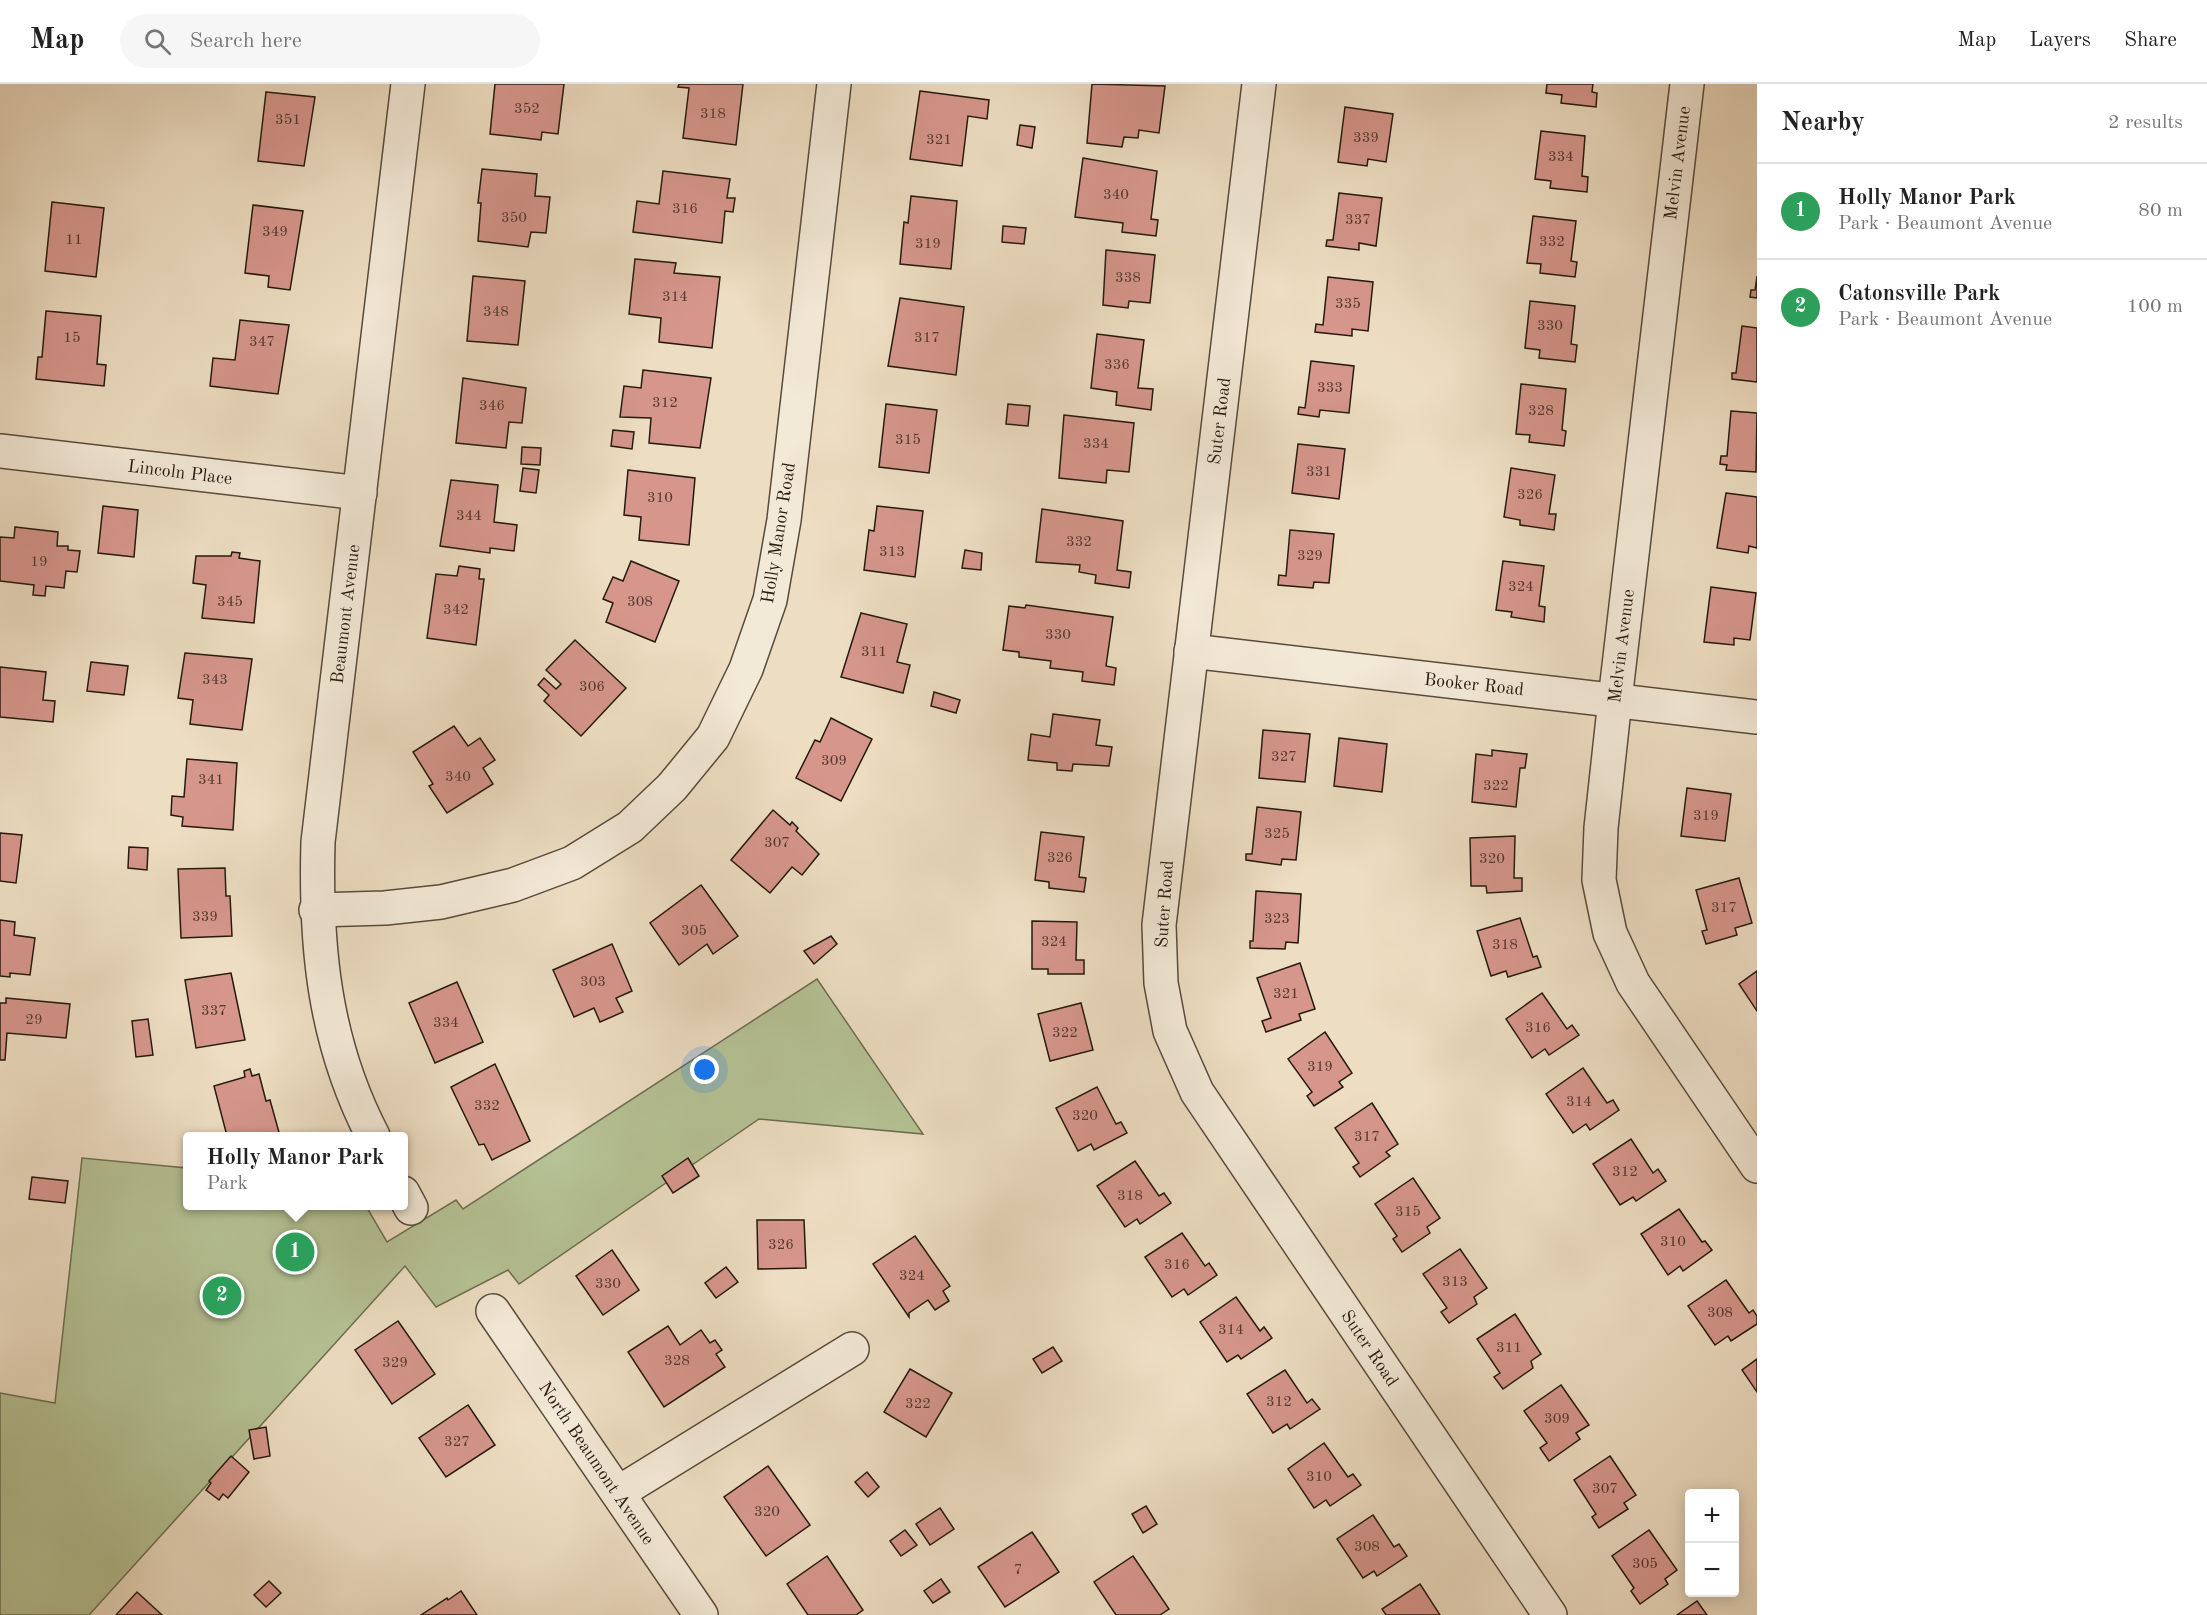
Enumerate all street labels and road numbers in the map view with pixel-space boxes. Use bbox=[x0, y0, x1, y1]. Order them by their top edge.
street label: Melvin Avenue bbox=[1662, 105, 1694, 221]
street label: Suter Road bbox=[1206, 376, 1234, 466]
street label: Lincoln Place bbox=[127, 458, 233, 488]
street label: Holly Manor Road bbox=[759, 461, 799, 605]
street label: Beaumont Avenue bbox=[328, 543, 363, 685]
street label: Melvin Avenue bbox=[1606, 588, 1638, 704]
street label: Booker Road bbox=[1423, 671, 1525, 699]
street label: Suter Road bbox=[1153, 860, 1177, 949]
street label: Suter Road bbox=[1337, 1307, 1401, 1390]
street label: North Beaumont Avenue bbox=[535, 1379, 657, 1548]

